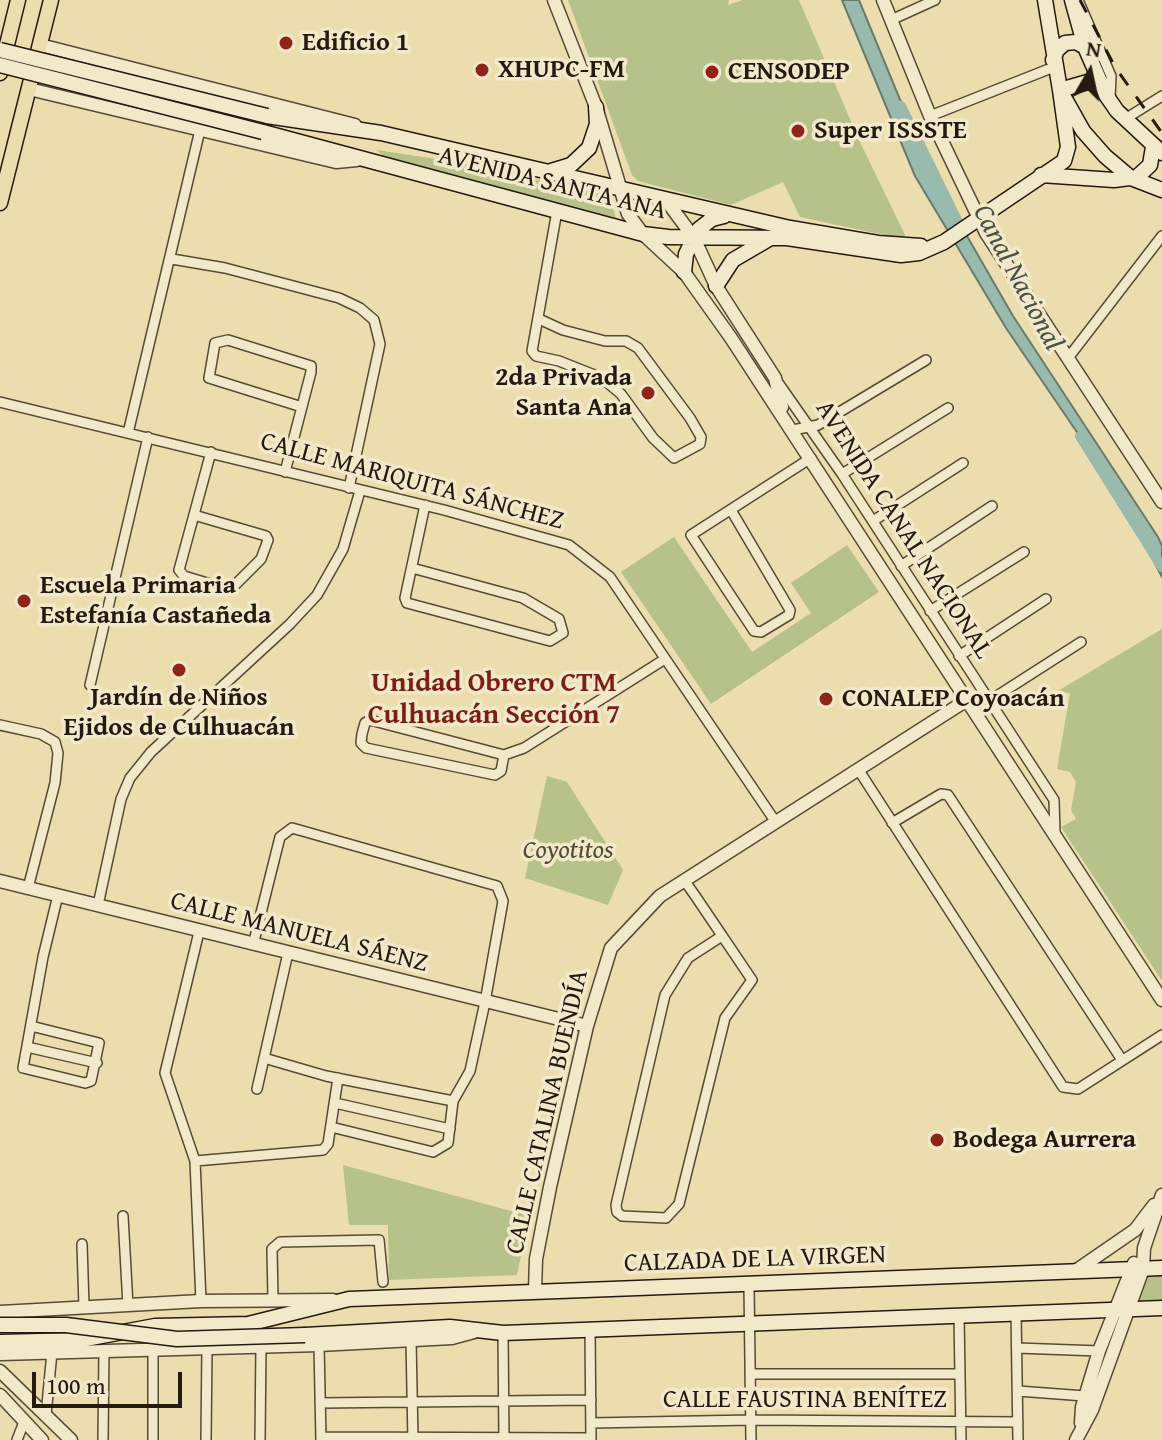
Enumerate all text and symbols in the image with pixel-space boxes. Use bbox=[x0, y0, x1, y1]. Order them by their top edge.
place label: Edificio 1 bbox=[302, 27, 409, 59]
text: N bbox=[1084, 31, 1104, 65]
north arrow bbox=[1050, 32, 1130, 112]
marker: Edificio 1 bbox=[277, 34, 295, 52]
place label: XHUPC-FM bbox=[498, 54, 625, 86]
place label: CENSODEP bbox=[728, 56, 850, 88]
marker: XHUPC-FM bbox=[473, 61, 491, 79]
marker: CENSODEP bbox=[703, 63, 721, 81]
place label: Super ISSSTE bbox=[814, 115, 967, 147]
marker: Super ISSSTE bbox=[789, 122, 807, 140]
street label: AVENIDA SANTA ANA bbox=[435, 141, 669, 227]
water label: Canal Nacional bbox=[964, 199, 1070, 357]
place label: 2da Privada Santa Ana bbox=[495, 362, 632, 424]
marker: 2da Privada Santa Ana bbox=[639, 384, 657, 402]
street label: AVENIDA CANAL NACIONAL bbox=[808, 395, 998, 665]
street label: CALLE MARIQUITA SÁNCHEZ bbox=[257, 426, 567, 538]
place label: Escuela Primaria Estefanía Castañeda bbox=[40, 570, 271, 632]
marker: Escuela Primaria Estefanía Castañeda bbox=[15, 592, 33, 610]
marker: Jardín de Niños Ejidos de Culhuacán bbox=[170, 661, 188, 679]
district label: Unidad Obrero CTM Culhuacán Sección 7 bbox=[368, 667, 620, 733]
place label: Jardín de Niños Ejidos de Culhuacán bbox=[64, 682, 294, 744]
place label: CONALEP Coyoacán bbox=[842, 683, 1065, 715]
marker: CONALEP Coyoacán bbox=[817, 690, 835, 708]
park label: Coyotitos bbox=[523, 835, 613, 867]
street label: CALLE MANUELA SÁENZ bbox=[167, 886, 431, 980]
street label: CALLE CATALINA BUENDÍA bbox=[500, 967, 596, 1257]
place label: Bodega Aurrera bbox=[953, 1124, 1136, 1156]
marker: Bodega Aurrera bbox=[928, 1131, 946, 1149]
street label: CALZADA DE LA VIRGEN bbox=[623, 1240, 887, 1280]
scale bar bbox=[36, 1356, 186, 1406]
text: 100 m bbox=[46, 1368, 106, 1403]
street label: CALLE FAUSTINA BENÍTEZ bbox=[663, 1384, 947, 1416]

